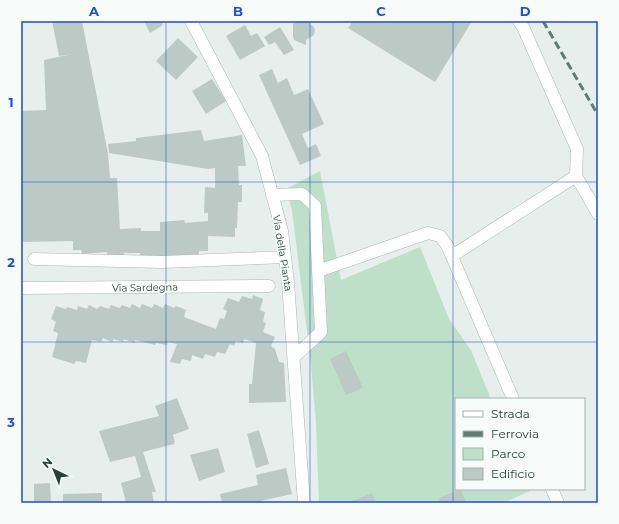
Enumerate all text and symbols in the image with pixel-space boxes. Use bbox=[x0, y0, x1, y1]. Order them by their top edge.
text: A bbox=[88, 3, 100, 19]
text: B bbox=[233, 3, 243, 19]
text: C bbox=[376, 3, 386, 19]
text: D bbox=[520, 3, 531, 19]
text: 1 bbox=[8, 94, 14, 110]
street label: Via della Pianta bbox=[270, 214, 295, 292]
text: 2 bbox=[7, 254, 15, 270]
street label: Via Sardegna bbox=[112, 280, 178, 295]
legend bbox=[455, 398, 585, 490]
text: Strada bbox=[491, 406, 530, 421]
text: 3 bbox=[6, 414, 15, 430]
text: Ferrovia bbox=[491, 426, 539, 441]
text: Parco bbox=[491, 446, 525, 461]
north arrow bbox=[34, 450, 74, 490]
text: N bbox=[39, 455, 55, 471]
text: Edificio bbox=[491, 466, 535, 481]

